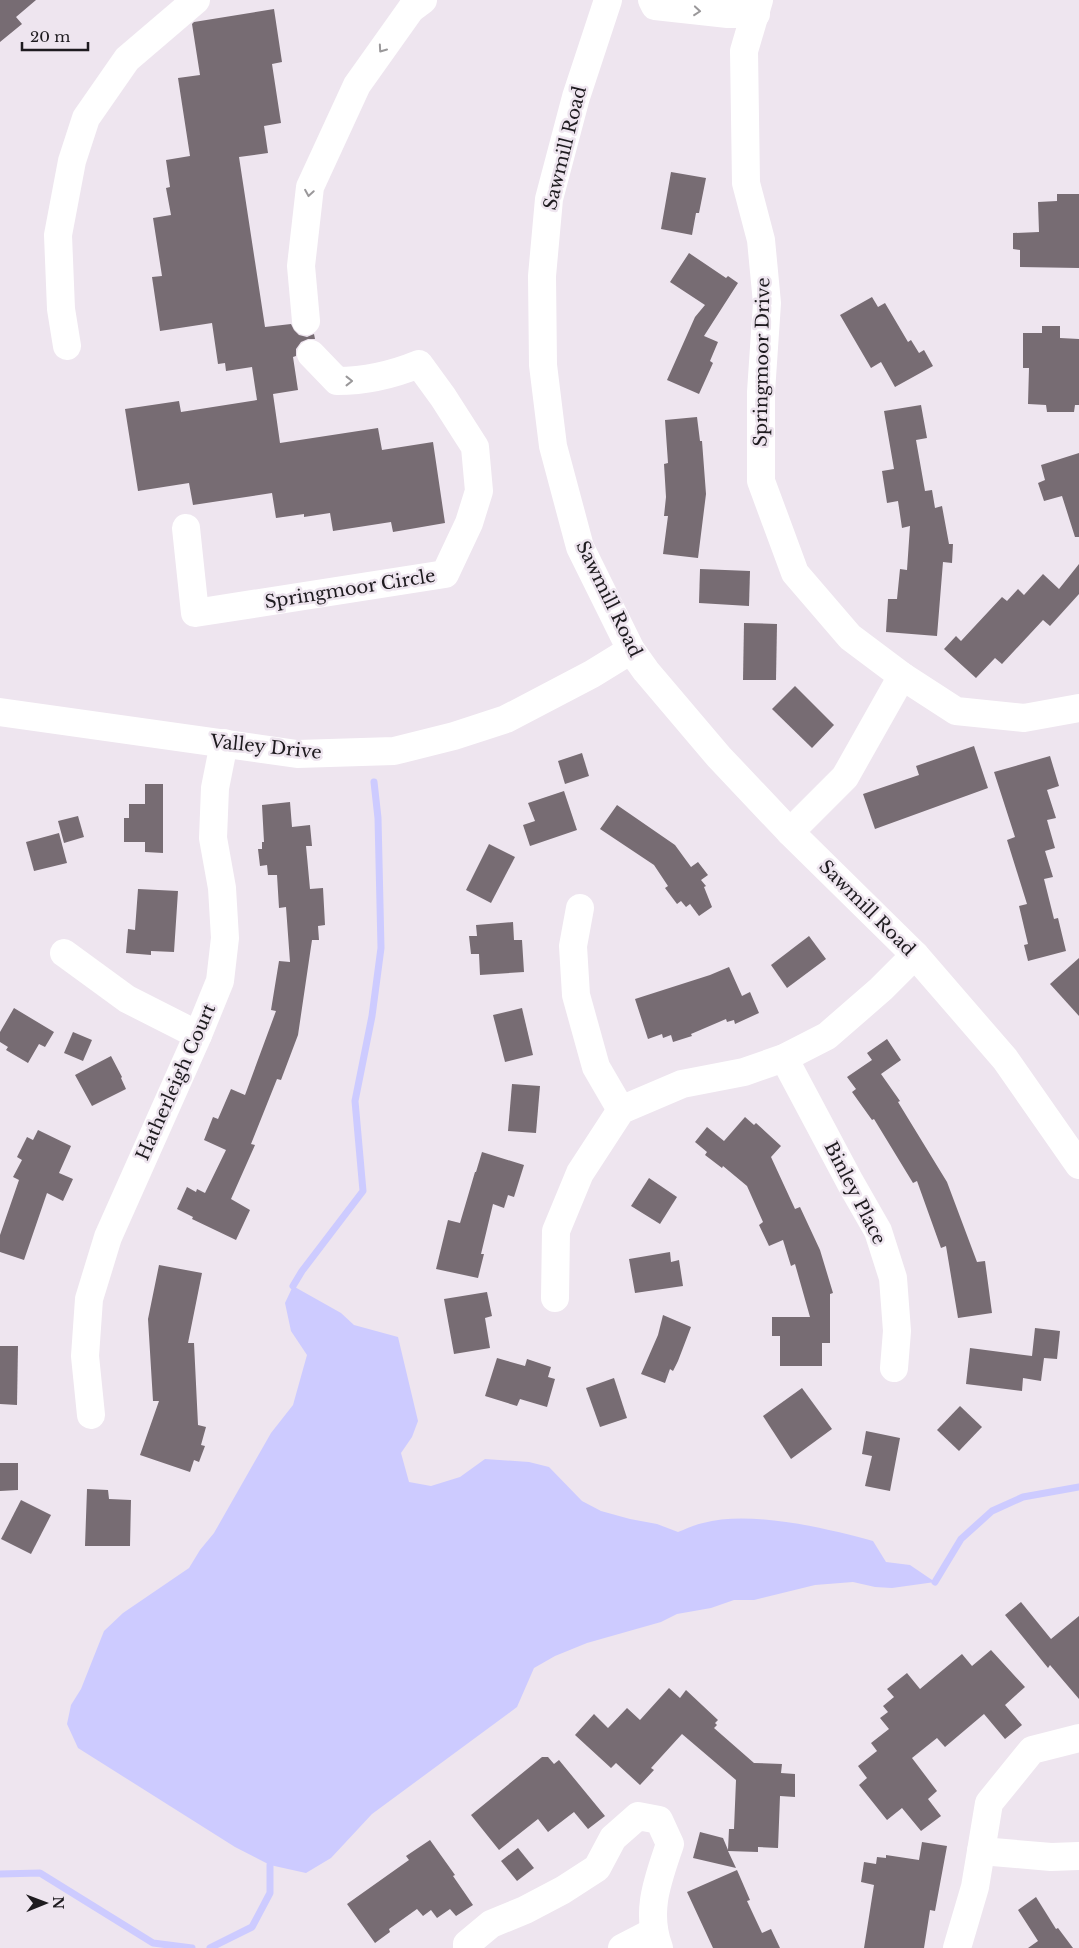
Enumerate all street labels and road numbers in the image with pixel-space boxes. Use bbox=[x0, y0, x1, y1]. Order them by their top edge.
street label: Sawmill Road bbox=[539, 84, 591, 212]
street label: Springmoor Drive bbox=[750, 277, 774, 447]
street label: Sawmill Road bbox=[571, 537, 647, 661]
street label: Springmoor Circle bbox=[263, 565, 437, 613]
street label: Valley Drive bbox=[208, 730, 323, 764]
street label: Sawmill Road bbox=[814, 855, 920, 961]
street label: Hatherleigh Court bbox=[132, 1000, 220, 1164]
street label: Binley Place bbox=[820, 1138, 890, 1248]

